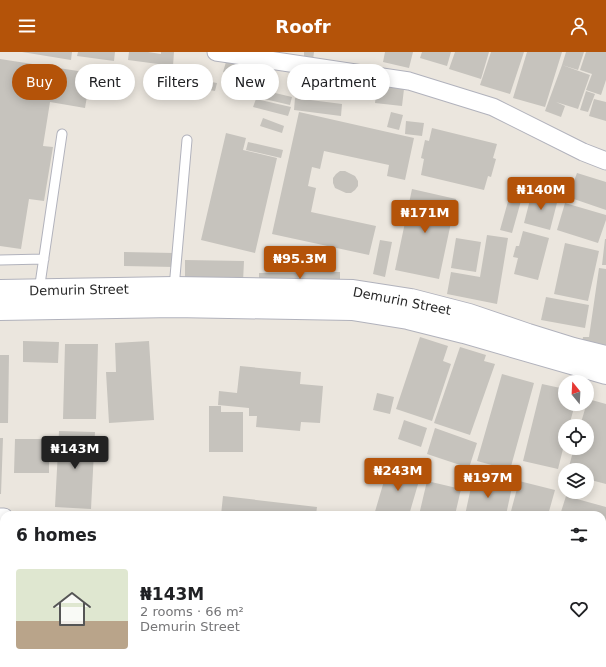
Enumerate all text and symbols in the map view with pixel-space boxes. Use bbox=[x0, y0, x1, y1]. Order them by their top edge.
icon: menu bbox=[16, 15, 38, 37]
icon: person bbox=[568, 15, 590, 37]
text: Roofr bbox=[275, 16, 331, 37]
chip: Buy bbox=[12, 64, 67, 100]
chip: Rent bbox=[75, 64, 135, 100]
chip: Filters bbox=[143, 64, 213, 100]
chip: New bbox=[221, 64, 279, 100]
chip: Apartment bbox=[287, 64, 390, 100]
pin: ₦140M bbox=[513, 177, 569, 211]
text: ₦140M bbox=[516, 182, 566, 197]
pin: ₦171M bbox=[397, 200, 453, 234]
text: ₦171M bbox=[400, 205, 450, 220]
pin: ₦95.3M bbox=[267, 246, 333, 280]
text: ₦95.3M bbox=[273, 251, 327, 266]
street label: Demurin Street bbox=[29, 282, 129, 298]
street label: Demurin Street bbox=[352, 284, 452, 318]
north arrow bbox=[558, 375, 594, 411]
map controls bbox=[558, 375, 594, 499]
button: locate bbox=[558, 419, 594, 455]
pin: ₦143M bbox=[47, 436, 103, 470]
text: ₦143M bbox=[50, 441, 100, 456]
pin: ₦243M bbox=[370, 458, 426, 492]
text: ₦243M bbox=[373, 463, 423, 478]
button: layers bbox=[558, 463, 594, 499]
pin: ₦197M bbox=[460, 465, 516, 499]
text: ₦197M bbox=[463, 470, 513, 485]
icon: filters bbox=[568, 524, 590, 546]
text: 6 homes bbox=[16, 525, 97, 545]
text: ₦143M bbox=[140, 584, 204, 604]
icon: home bbox=[48, 585, 96, 633]
icon: heart bbox=[568, 598, 590, 620]
text: 2 rooms · 66 m² bbox=[140, 604, 244, 619]
text: Demurin Street bbox=[140, 619, 240, 634]

